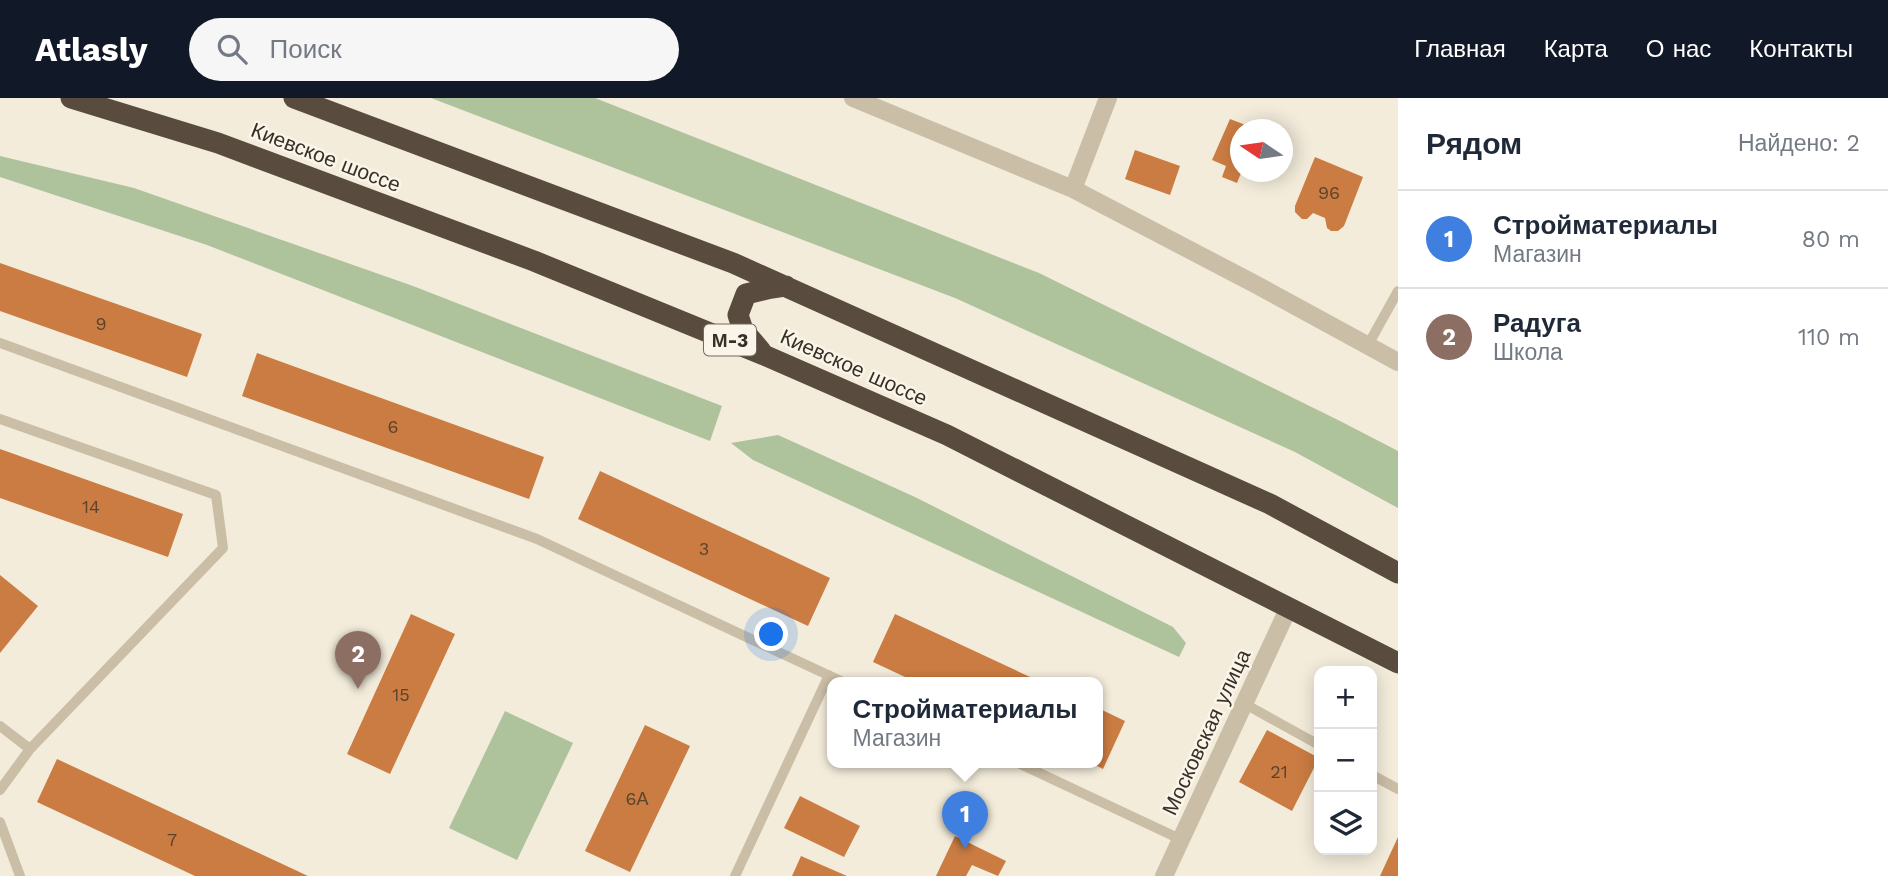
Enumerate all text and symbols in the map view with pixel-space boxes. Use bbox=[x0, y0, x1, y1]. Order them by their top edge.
search box bbox=[189, 18, 679, 81]
text: Atlasly bbox=[35, 30, 147, 69]
icon: search bbox=[213, 30, 251, 68]
text: Поиск bbox=[269, 34, 342, 64]
text: Главная bbox=[1414, 35, 1506, 63]
text: Карта bbox=[1544, 35, 1608, 63]
text: О нас bbox=[1646, 35, 1711, 63]
text: Контакты bbox=[1749, 35, 1853, 63]
street label: Киевское шоссе bbox=[248, 117, 404, 197]
north arrow bbox=[1230, 119, 1293, 182]
text: Рядом bbox=[1426, 126, 1522, 161]
text: Найдено: 2 bbox=[1738, 130, 1860, 157]
house number: 96 bbox=[1318, 182, 1340, 203]
text: Стройматериалы bbox=[1493, 210, 1718, 240]
text: 1 bbox=[1444, 226, 1454, 253]
text: 80 m bbox=[1802, 226, 1860, 253]
text: Магазин bbox=[1493, 241, 1582, 268]
text: Радуга bbox=[1493, 308, 1581, 338]
house number: 9 bbox=[95, 313, 107, 334]
street label: Киевское шоссе bbox=[777, 323, 931, 411]
road number: М-3 bbox=[704, 324, 756, 356]
text: 2 bbox=[1442, 324, 1456, 351]
text: 110 m bbox=[1798, 324, 1860, 351]
text: Школа bbox=[1493, 339, 1563, 366]
house number: 6 bbox=[388, 416, 398, 437]
house number: 14 bbox=[82, 496, 100, 517]
house number: 3 bbox=[699, 538, 709, 559]
your location bbox=[754, 617, 788, 651]
pin: 2 bbox=[335, 631, 381, 689]
street label: Московская улица bbox=[1157, 645, 1256, 819]
map controls bbox=[1314, 666, 1377, 855]
button: + bbox=[1314, 666, 1377, 729]
popup bbox=[827, 677, 1103, 768]
house number: 15 bbox=[392, 684, 410, 705]
text: Стройматериалы bbox=[853, 694, 1077, 724]
text: Магазин bbox=[853, 725, 941, 752]
button: − bbox=[1314, 729, 1377, 792]
house number: 21 bbox=[1270, 761, 1288, 782]
house number: 6А bbox=[626, 788, 648, 809]
pin: 1 bbox=[942, 791, 988, 849]
button: layers bbox=[1314, 792, 1377, 855]
house number: 7 bbox=[167, 829, 177, 850]

